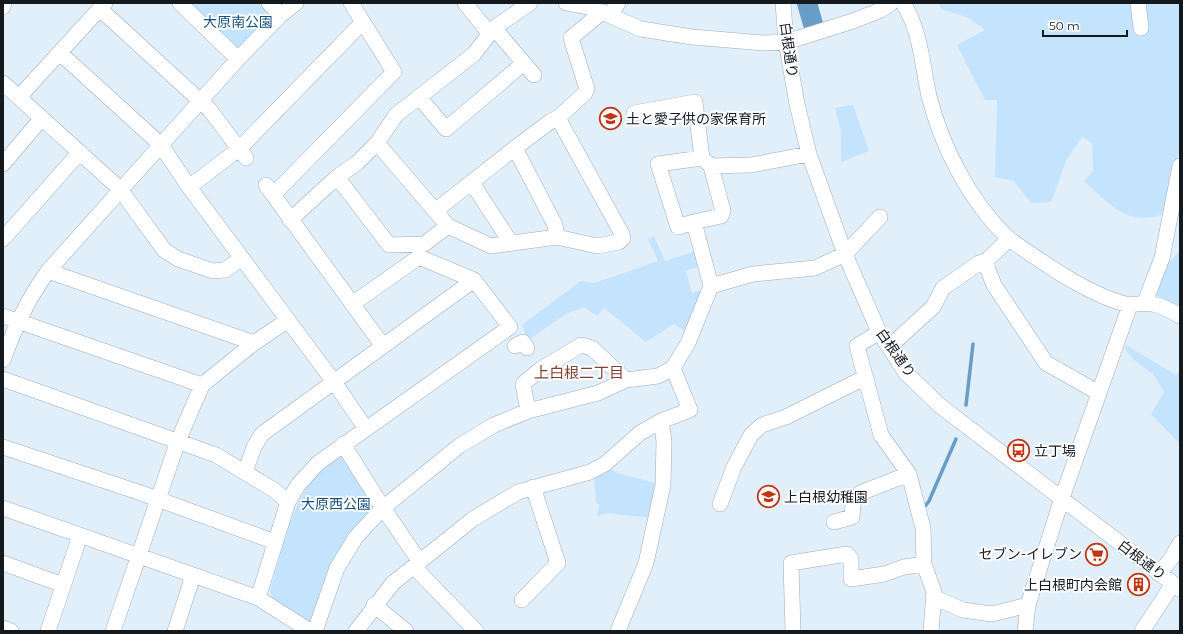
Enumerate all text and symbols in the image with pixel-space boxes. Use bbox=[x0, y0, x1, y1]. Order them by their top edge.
scale bar bbox=[1043, 12, 1127, 38]
park label: 大原南公園 bbox=[203, 13, 273, 31]
text: 50 m bbox=[1049, 18, 1080, 33]
street label: 白根通り bbox=[776, 21, 802, 79]
school or university icon: 土と愛子供の家保育所 bbox=[598, 106, 624, 132]
place label: 土と愛子供の家保育所 bbox=[626, 110, 766, 128]
street label: 白根通り bbox=[873, 325, 919, 381]
district label: 上白根二丁目 bbox=[534, 363, 624, 382]
bus stop icon: 立丁場 bbox=[1006, 438, 1032, 464]
place label: 立丁場 bbox=[1034, 442, 1076, 460]
school or university icon: 上白根幼稚園 bbox=[756, 484, 782, 510]
place label: 上白根幼稚園 bbox=[784, 488, 868, 506]
park label: 大原西公園 bbox=[301, 495, 371, 513]
street label: 白根通り bbox=[1114, 536, 1170, 584]
supermarket icon: セブン-イレブン bbox=[1084, 541, 1110, 567]
place label: セブン-イレブン bbox=[979, 545, 1082, 563]
building icon: 上白根町内会館 bbox=[1125, 572, 1151, 598]
place label: 上白根町内会館 bbox=[1024, 576, 1122, 594]

